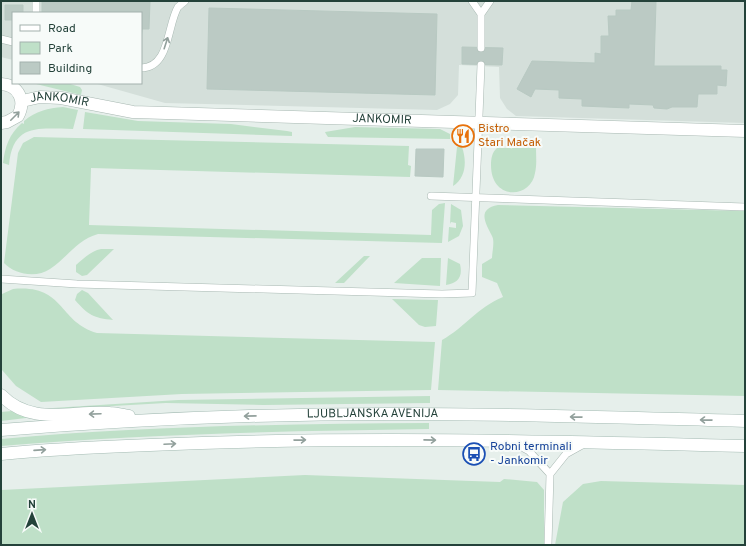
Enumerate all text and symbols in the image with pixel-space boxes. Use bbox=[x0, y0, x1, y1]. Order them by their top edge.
legend bbox=[12, 12, 142, 84]
text: Road bbox=[48, 21, 76, 37]
one-way arrow bbox=[163, 36, 170, 49]
text: Park bbox=[48, 41, 73, 57]
text: Building bbox=[48, 61, 92, 77]
street label: JANKOMIR bbox=[28, 88, 90, 111]
one-way arrow bbox=[10, 111, 20, 121]
street label: JANKOMIR bbox=[352, 111, 412, 129]
place label: Bistro Stari Mačak bbox=[478, 121, 541, 151]
restaurant icon: Bistro Stari Mačak bbox=[450, 123, 476, 149]
street label: LJUBLJANSKA AVENIJA bbox=[307, 406, 439, 423]
one-way arrow bbox=[89, 410, 102, 417]
one-way arrow bbox=[244, 412, 257, 420]
one-way arrow bbox=[570, 413, 583, 421]
one-way arrow bbox=[700, 416, 713, 424]
one-way arrow bbox=[293, 436, 306, 444]
one-way arrow bbox=[423, 436, 436, 444]
place label: Robni terminali - Jankomir bbox=[490, 439, 572, 469]
one-way arrow bbox=[163, 441, 176, 448]
bus stop icon: Robni terminali - Jankomir bbox=[461, 441, 487, 467]
one-way arrow bbox=[33, 447, 46, 454]
north arrow bbox=[12, 494, 52, 534]
text: N bbox=[28, 498, 36, 512]

